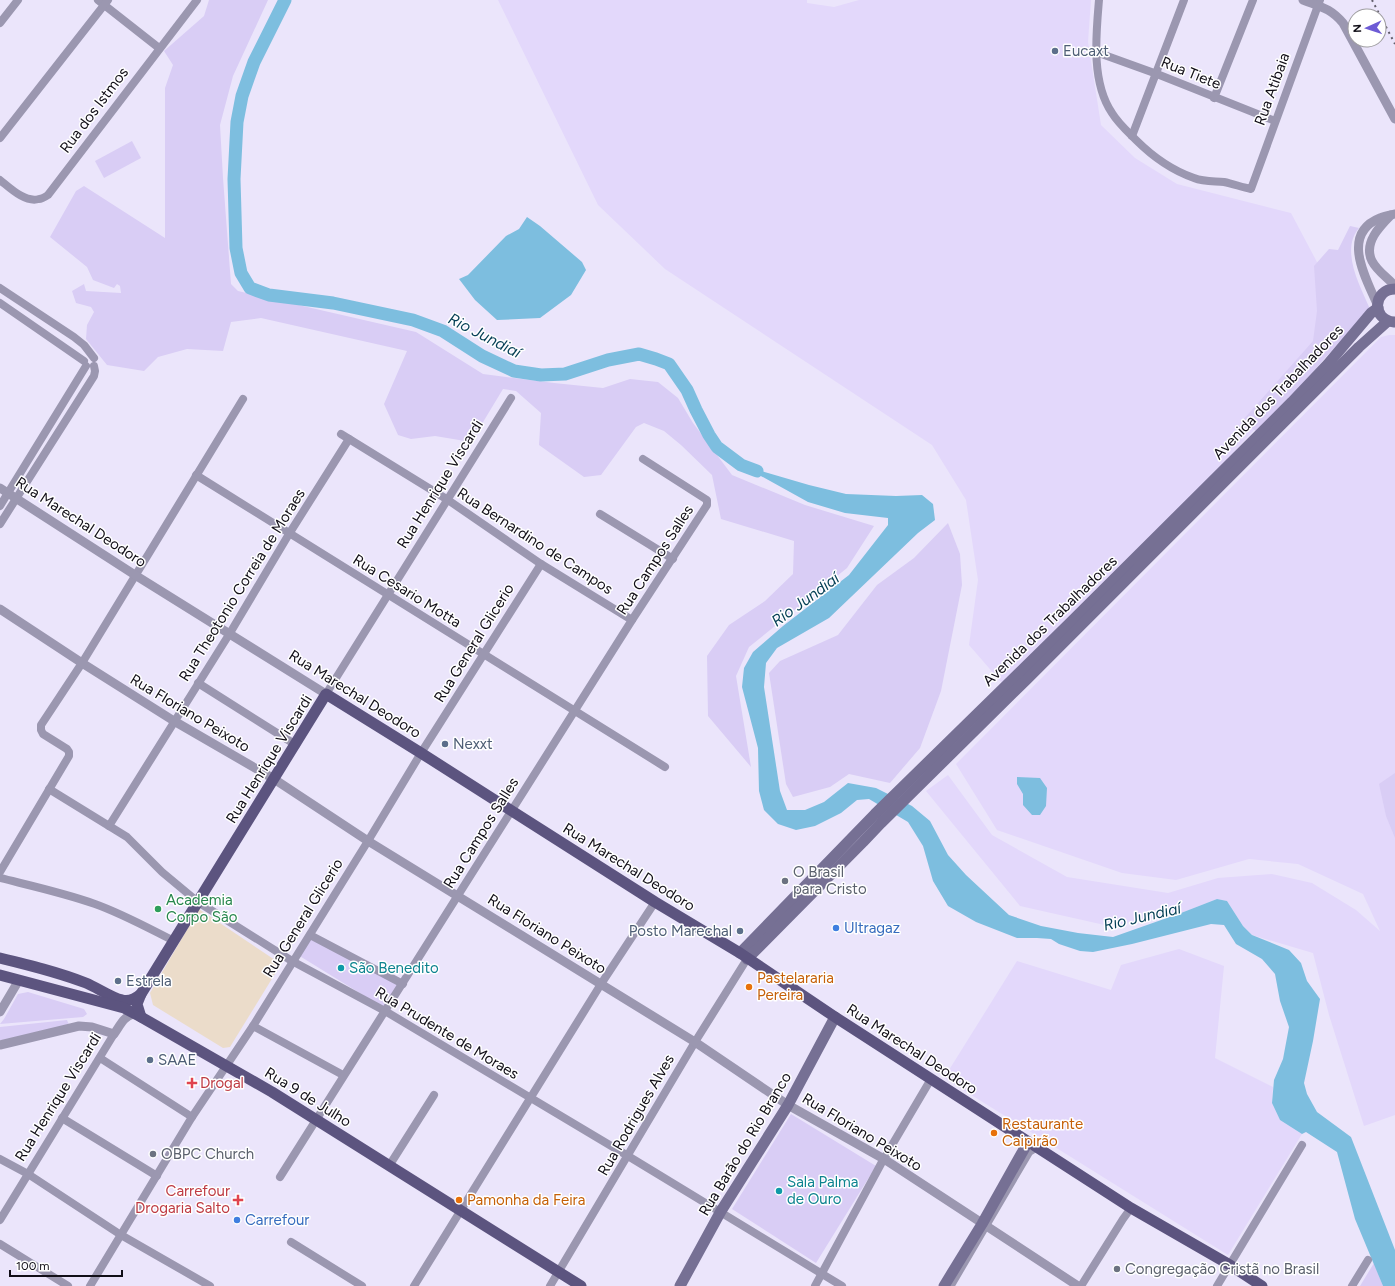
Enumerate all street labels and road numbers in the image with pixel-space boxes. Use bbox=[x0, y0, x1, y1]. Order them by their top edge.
street label: Rua Atibaia bbox=[1251, 50, 1293, 128]
street label: Rua Tiete bbox=[1158, 53, 1224, 93]
street label: Rua dos Istmos bbox=[56, 64, 132, 156]
street label: Avenida dos Trabalhadores bbox=[1209, 321, 1347, 463]
street label: Rua Henrique Viscardi bbox=[393, 416, 487, 552]
street label: Rua Marechal Deodoro bbox=[12, 473, 150, 571]
street label: Rua Bernardino de Campos bbox=[454, 484, 616, 598]
street label: Rua Theotonio Correia de Moraes bbox=[175, 485, 309, 685]
street label: Rua Campos Salles bbox=[613, 502, 697, 618]
street label: Rua Cesario Motta bbox=[350, 550, 464, 632]
street label: Avenida dos Trabalhadores bbox=[979, 552, 1121, 690]
street label: Rua General Glicerio bbox=[430, 580, 518, 706]
street label: Rua Marechal Deodoro bbox=[286, 646, 425, 742]
street label: Rua Floriano Peixoto bbox=[127, 670, 253, 756]
street label: Rua Henrique Viscardi bbox=[222, 691, 316, 827]
street label: Rua Campos Salles bbox=[440, 774, 522, 892]
street label: Rua Marechal Deodoro bbox=[560, 819, 699, 915]
street label: Rua General Glicerio bbox=[259, 855, 347, 981]
street label: Rua Floriano Peixoto bbox=[484, 890, 610, 978]
street label: Rua Prudente de Moraes bbox=[372, 983, 522, 1083]
street label: Rua Marechal Deodoro bbox=[843, 1000, 981, 1098]
street label: Rua Henrique Viscardi bbox=[11, 1029, 105, 1165]
street label: Rua Rodrigues Alves bbox=[594, 1051, 678, 1179]
street label: Rua 9 de Julho bbox=[261, 1063, 355, 1131]
street label: Rua Barão do Rio Branco bbox=[695, 1069, 795, 1219]
street label: Rua Floriano Peixoto bbox=[799, 1089, 925, 1175]

